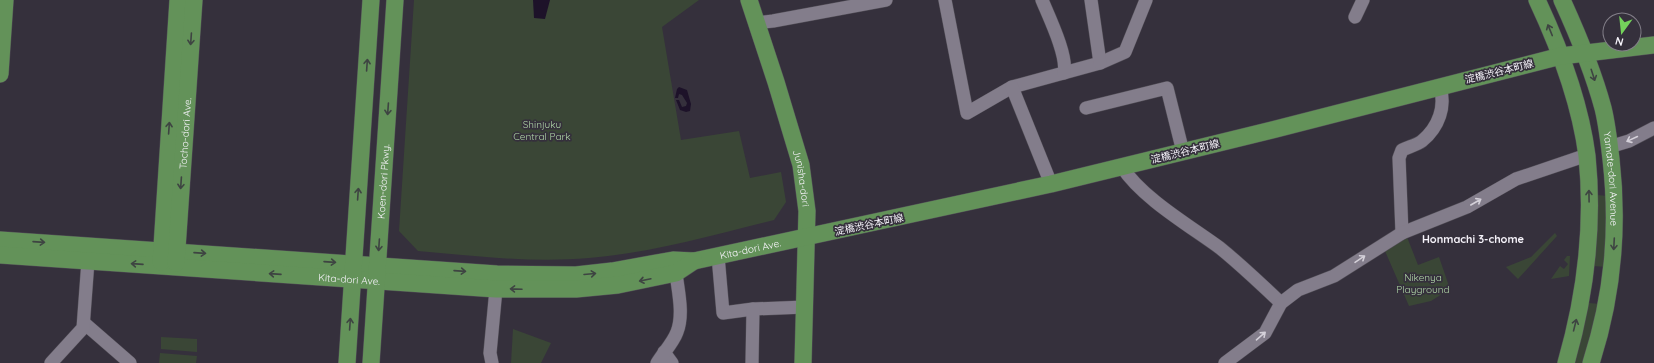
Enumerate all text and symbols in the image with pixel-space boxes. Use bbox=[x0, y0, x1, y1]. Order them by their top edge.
north arrow bbox=[1602, 12, 1642, 52]
one-way arrow bbox=[1546, 24, 1554, 36]
one-way arrow bbox=[187, 32, 194, 45]
text: N bbox=[1614, 34, 1625, 49]
street label: 淀橋渋谷本町線 bbox=[1464, 57, 1535, 86]
one-way arrow bbox=[364, 59, 371, 72]
one-way arrow bbox=[1589, 68, 1597, 80]
street label: Tocho-dori Ave. bbox=[176, 97, 194, 169]
one-way arrow bbox=[384, 102, 391, 115]
park label: Shinjuku Central Park bbox=[513, 118, 571, 143]
one-way arrow bbox=[166, 122, 173, 135]
street label: Yamate-dori Avenue bbox=[1601, 131, 1620, 226]
one-way arrow bbox=[1626, 136, 1638, 143]
street label: 淀橋渋谷本町線 bbox=[1150, 137, 1221, 166]
street label: Koen-dori Pkwy. bbox=[375, 143, 392, 219]
street label: Junisha-dori bbox=[790, 148, 812, 207]
one-way arrow bbox=[178, 176, 185, 189]
one-way arrow bbox=[355, 188, 362, 201]
one-way arrow bbox=[1585, 190, 1593, 203]
one-way arrow bbox=[1470, 197, 1482, 205]
street label: 淀橋渋谷本町線 bbox=[834, 211, 905, 238]
district label: Honmachi 3-chome bbox=[1422, 232, 1525, 246]
street label: Kita-dori Ave. bbox=[719, 236, 782, 262]
one-way arrow bbox=[375, 238, 382, 251]
one-way arrow bbox=[1610, 238, 1618, 251]
one-way arrow bbox=[32, 239, 45, 246]
one-way arrow bbox=[193, 250, 206, 257]
one-way arrow bbox=[1354, 255, 1365, 263]
one-way arrow bbox=[323, 259, 336, 266]
one-way arrow bbox=[131, 261, 144, 268]
one-way arrow bbox=[453, 268, 466, 275]
one-way arrow bbox=[269, 270, 282, 277]
one-way arrow bbox=[583, 270, 596, 277]
street label: Kita-dori Ave. bbox=[318, 271, 381, 288]
park label: Nikenya Playground bbox=[1396, 271, 1450, 296]
one-way arrow bbox=[639, 276, 652, 284]
one-way arrow bbox=[510, 286, 523, 293]
one-way arrow bbox=[346, 318, 353, 331]
one-way arrow bbox=[1572, 319, 1579, 332]
one-way arrow bbox=[1256, 331, 1266, 340]

